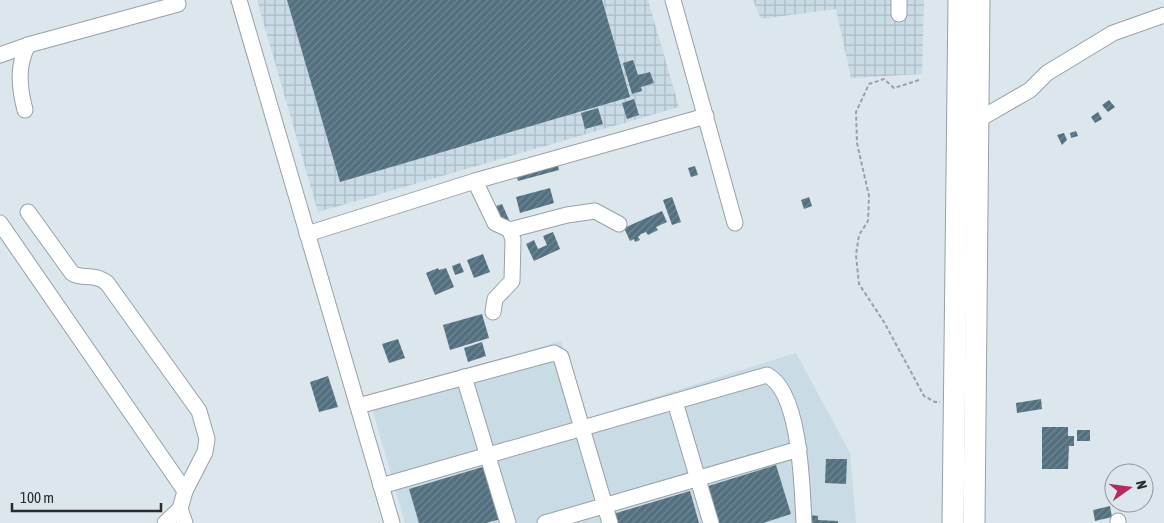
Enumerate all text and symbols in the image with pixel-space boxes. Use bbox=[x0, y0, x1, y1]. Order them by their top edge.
north arrow bbox=[1104, 463, 1154, 513]
text: N bbox=[1133, 479, 1150, 491]
scale bar bbox=[12, 480, 161, 512]
text: 100 m bbox=[20, 489, 54, 506]

